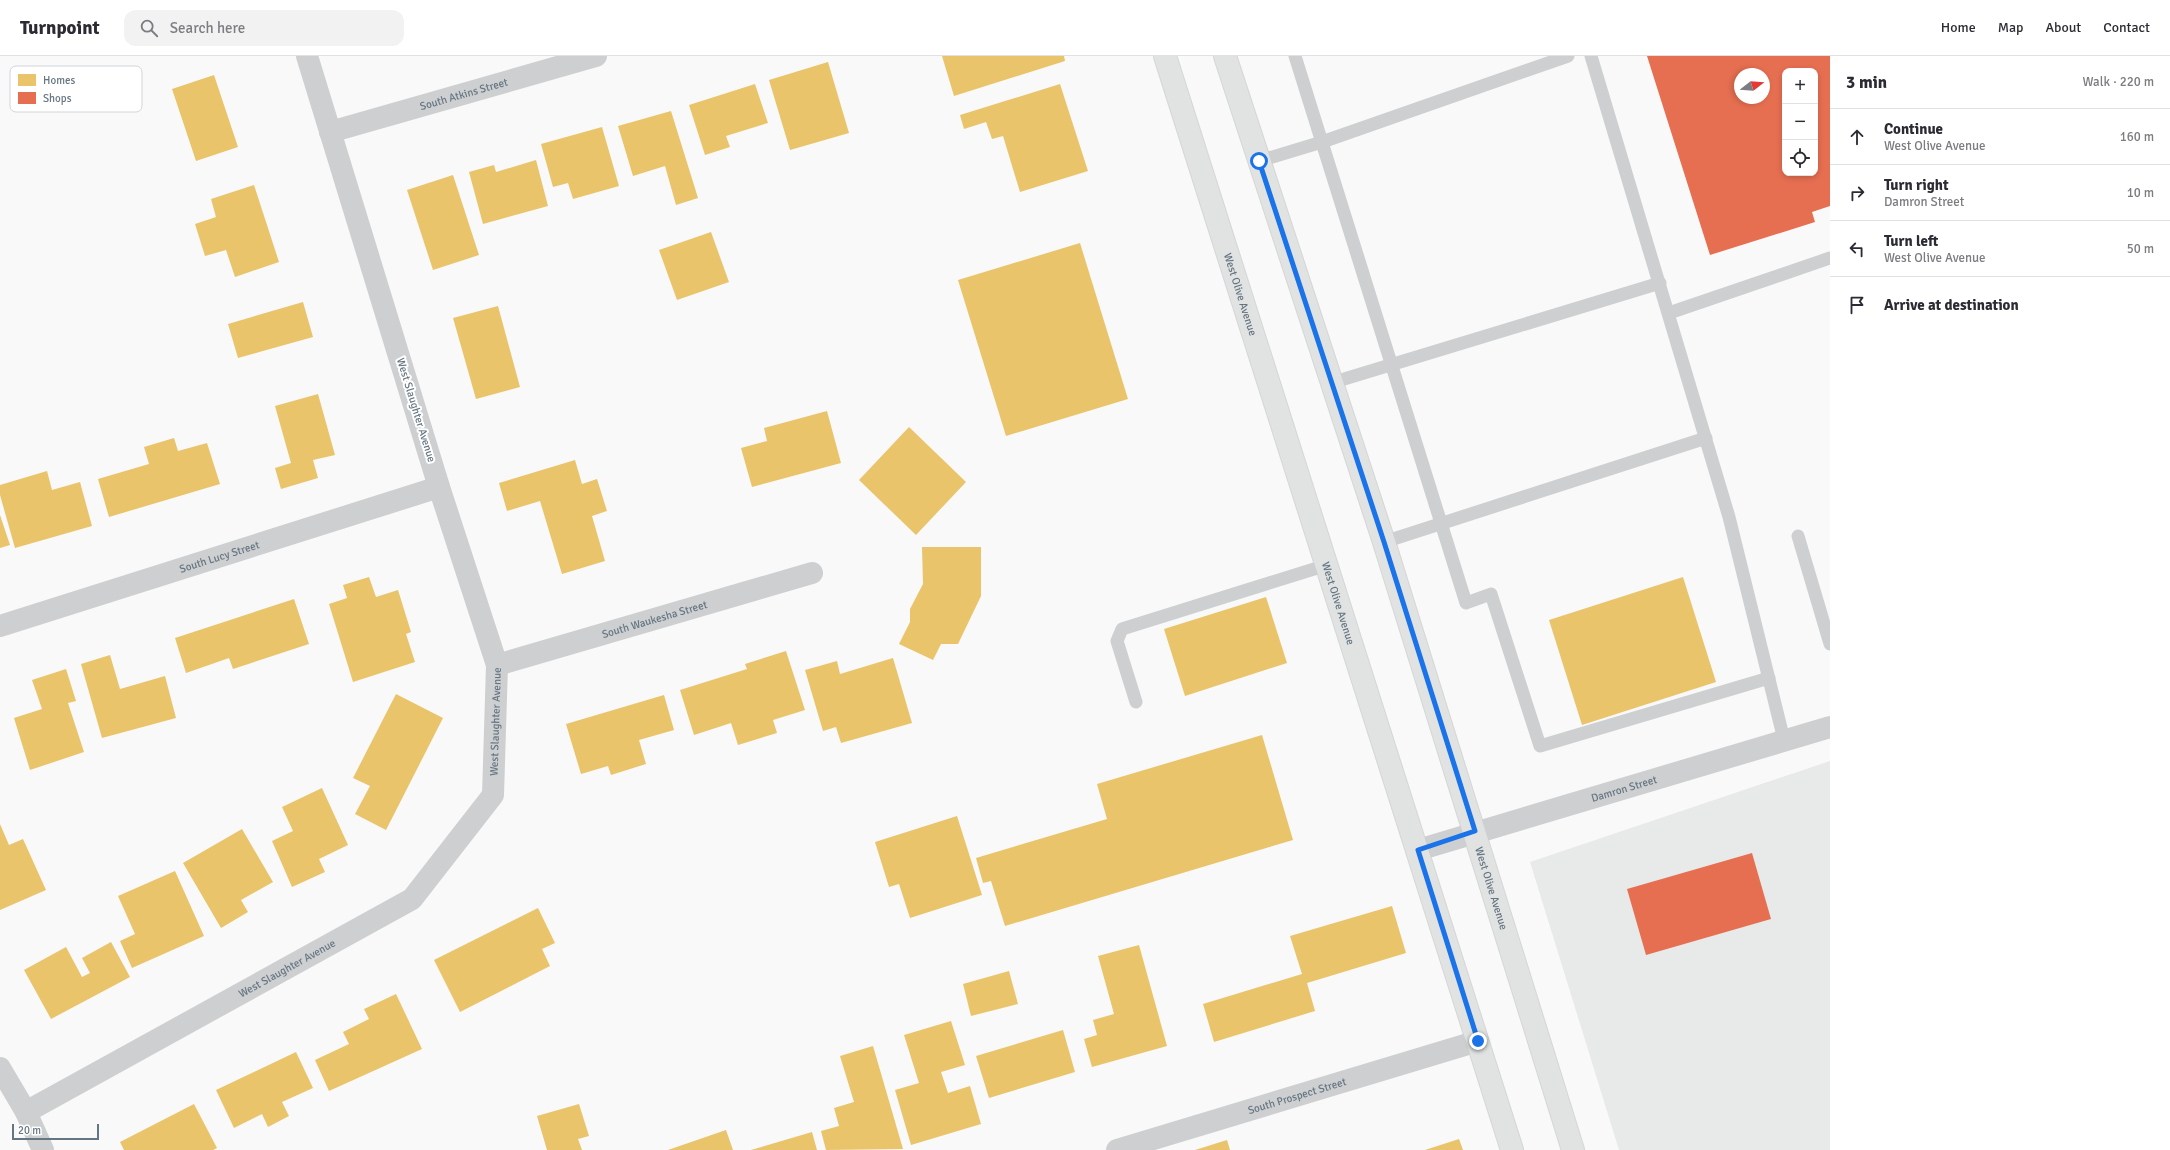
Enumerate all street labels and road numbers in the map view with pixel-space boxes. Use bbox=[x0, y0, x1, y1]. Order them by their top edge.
street label: South Atkins Street bbox=[418, 75, 509, 113]
street label: West Olive Avenue bbox=[1221, 251, 1260, 337]
street label: West Slaughter Avenue bbox=[394, 356, 438, 464]
street label: South Lucy Street bbox=[178, 538, 261, 575]
street label: West Olive Avenue bbox=[1319, 560, 1358, 646]
street label: South Waukesha Street bbox=[600, 597, 709, 641]
street label: West Slaughter Avenue bbox=[487, 667, 503, 776]
street label: Damron Street bbox=[1590, 772, 1659, 804]
street label: West Olive Avenue bbox=[1473, 845, 1511, 931]
street label: West Slaughter Avenue bbox=[236, 936, 338, 1000]
street label: South Prospect Street bbox=[1246, 1075, 1348, 1117]

